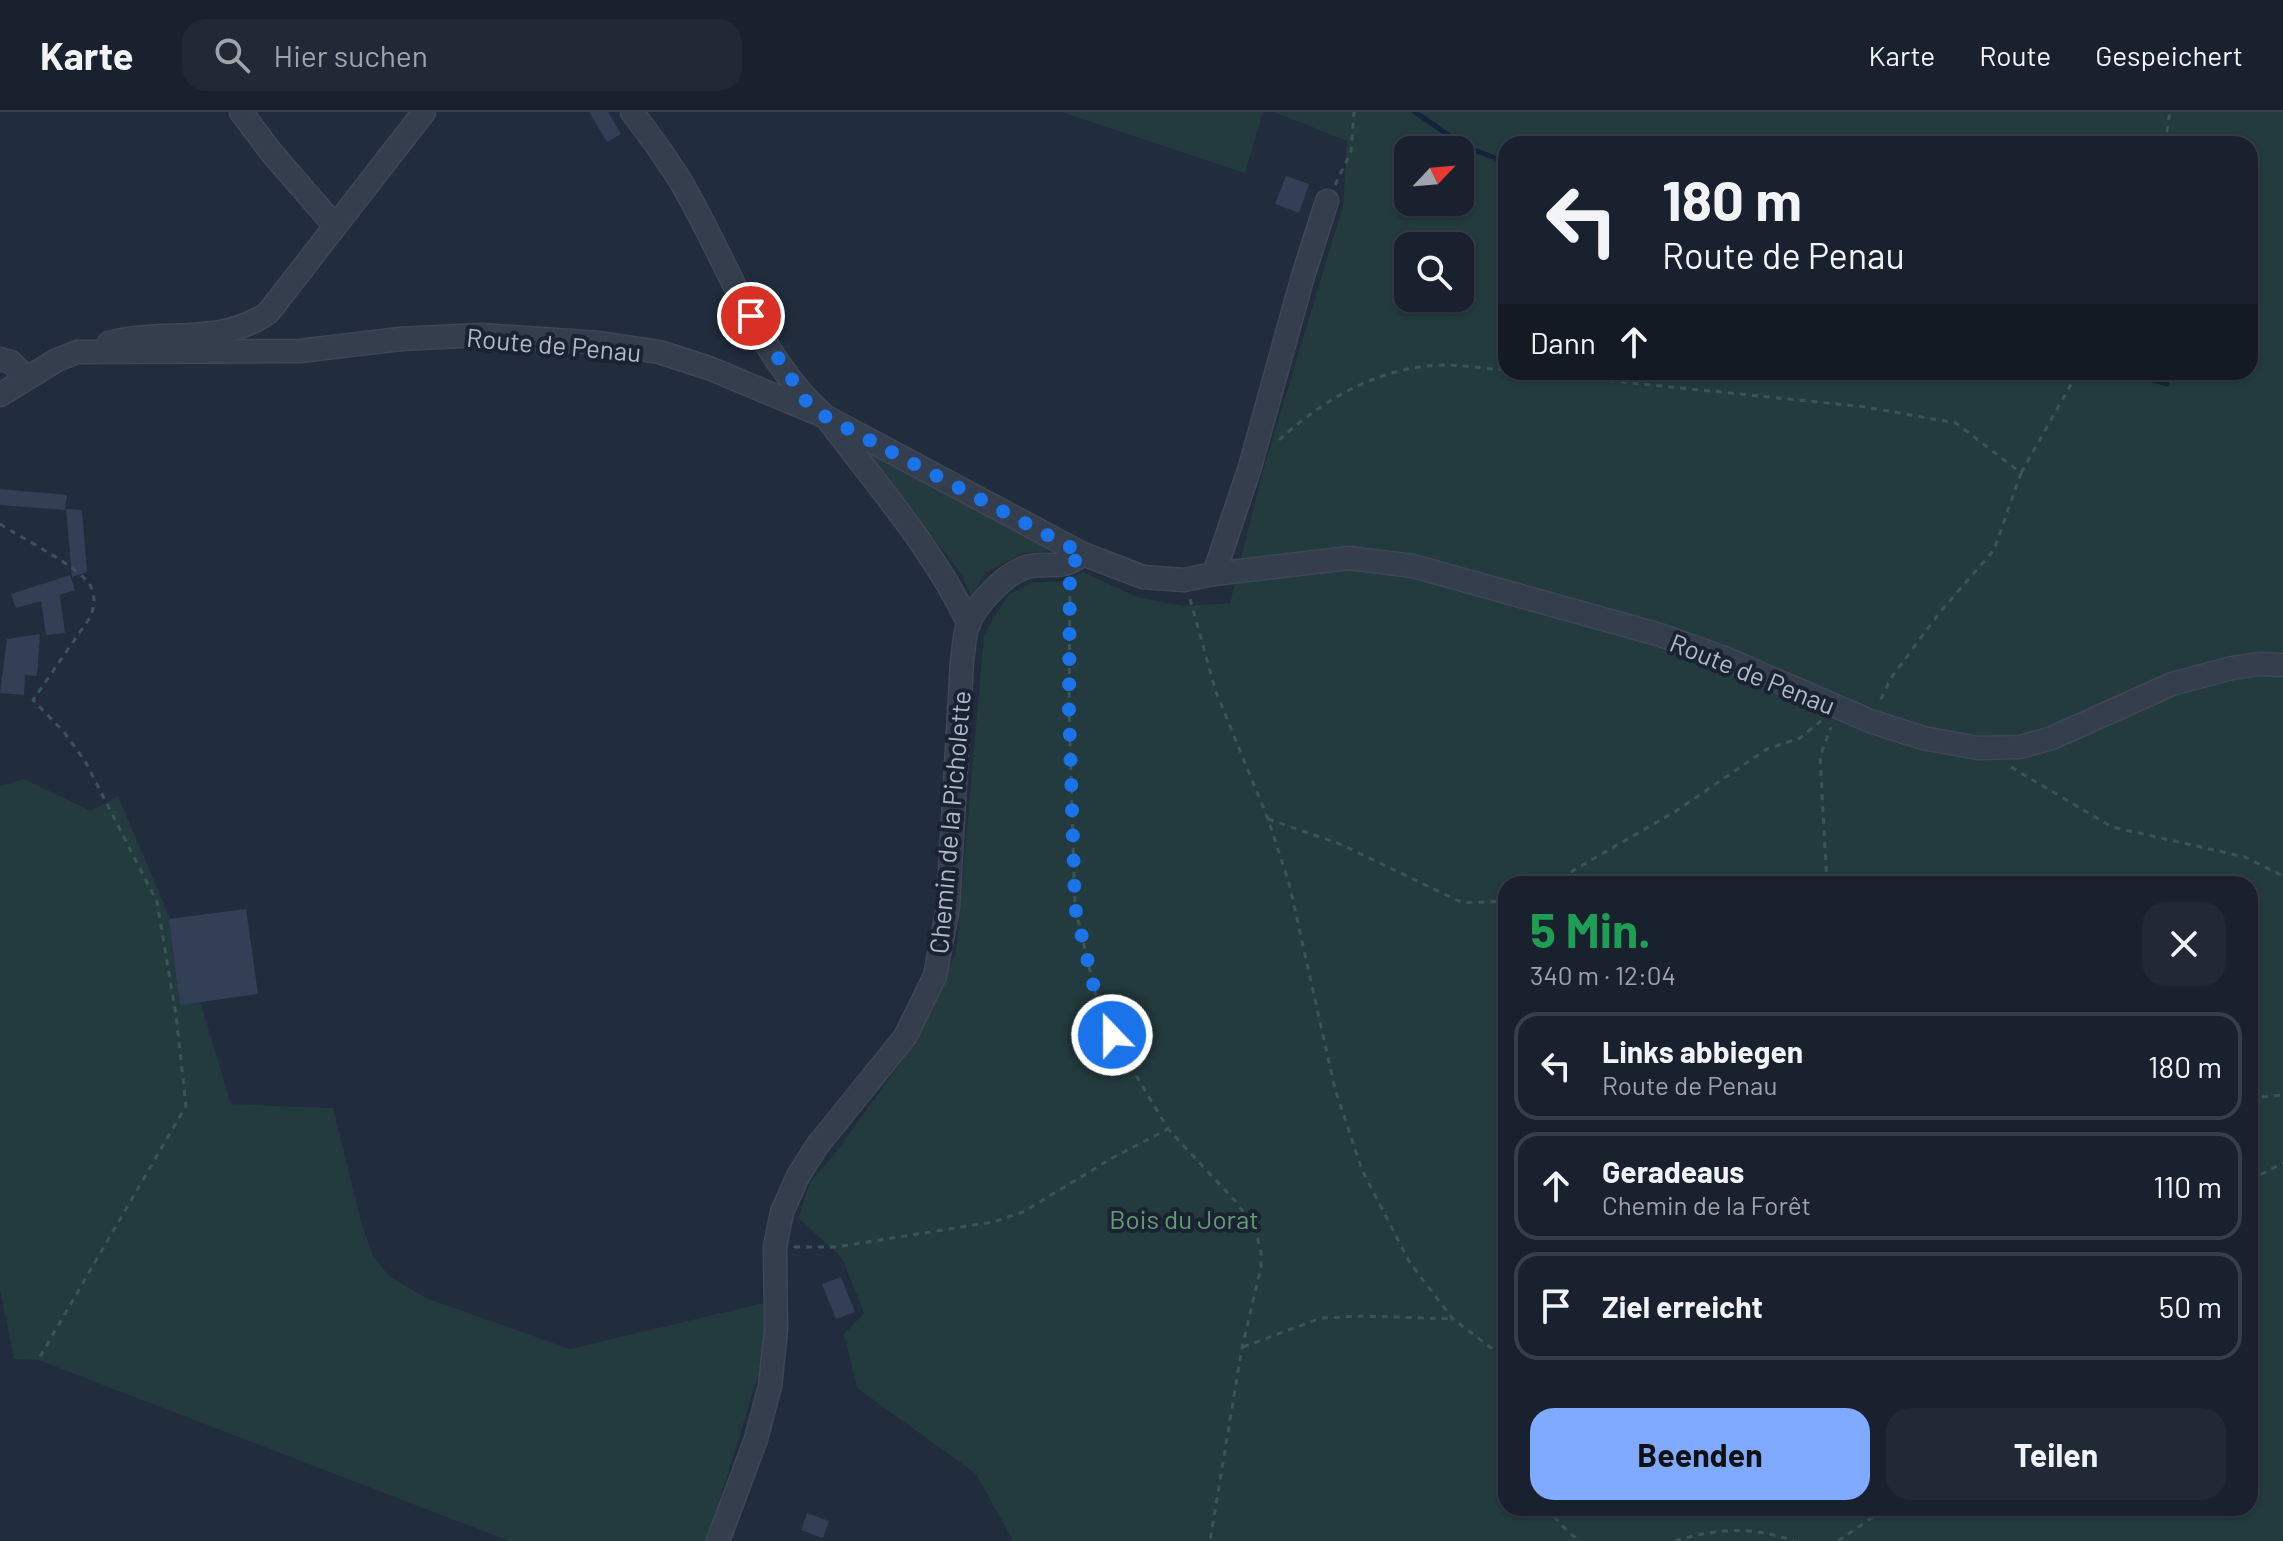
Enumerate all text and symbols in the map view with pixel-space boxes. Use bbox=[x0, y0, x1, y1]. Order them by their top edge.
search box bbox=[182, 19, 742, 91]
text: Karte bbox=[40, 32, 134, 78]
icon: search bbox=[210, 33, 254, 77]
text: Hier suchen bbox=[274, 37, 428, 73]
text: Karte bbox=[1869, 38, 1935, 72]
text: Route bbox=[1979, 38, 2051, 72]
text: Gespeichert bbox=[2095, 38, 2243, 72]
north arrow bbox=[1394, 136, 1474, 216]
map controls bbox=[1394, 136, 1474, 312]
text: 180 m bbox=[1662, 165, 1802, 232]
icon: left bbox=[1530, 168, 1634, 272]
button: search bbox=[1394, 232, 1474, 312]
text: Route de Penau bbox=[1662, 233, 1905, 276]
pin bbox=[717, 282, 785, 350]
icon: arrive bbox=[729, 294, 773, 338]
icon: ahead bbox=[1612, 320, 1656, 364]
street label: Route de Penau bbox=[465, 321, 643, 367]
text: Dann bbox=[1530, 324, 1596, 360]
street label: Route de Penau bbox=[1666, 626, 1840, 720]
street label: Chemin de la Picholette bbox=[922, 689, 976, 955]
text: 5 Min. bbox=[1530, 900, 1651, 958]
button: close bbox=[2142, 902, 2226, 986]
text: 340 m · 12:04 bbox=[1530, 959, 1676, 990]
position arrow bbox=[1070, 993, 1154, 1077]
text: Links abbiegen bbox=[1602, 1033, 1803, 1069]
icon: left bbox=[1534, 1044, 1578, 1088]
text: 180 m bbox=[2148, 1048, 2222, 1084]
text: Route de Penau bbox=[1602, 1069, 1777, 1100]
text: Geradeaus bbox=[1602, 1153, 1744, 1189]
icon: ahead bbox=[1534, 1164, 1578, 1208]
text: 110 m bbox=[2153, 1168, 2222, 1204]
text: Chemin de la Forêt bbox=[1602, 1189, 1811, 1220]
park label: Bois du Jorat bbox=[1109, 1203, 1259, 1234]
icon: arrive bbox=[1534, 1284, 1578, 1328]
text: Ziel erreicht bbox=[1602, 1288, 1763, 1324]
text: 50 m bbox=[2159, 1288, 2222, 1324]
button: Beenden bbox=[1530, 1408, 1870, 1500]
button: Teilen bbox=[1886, 1408, 2226, 1500]

